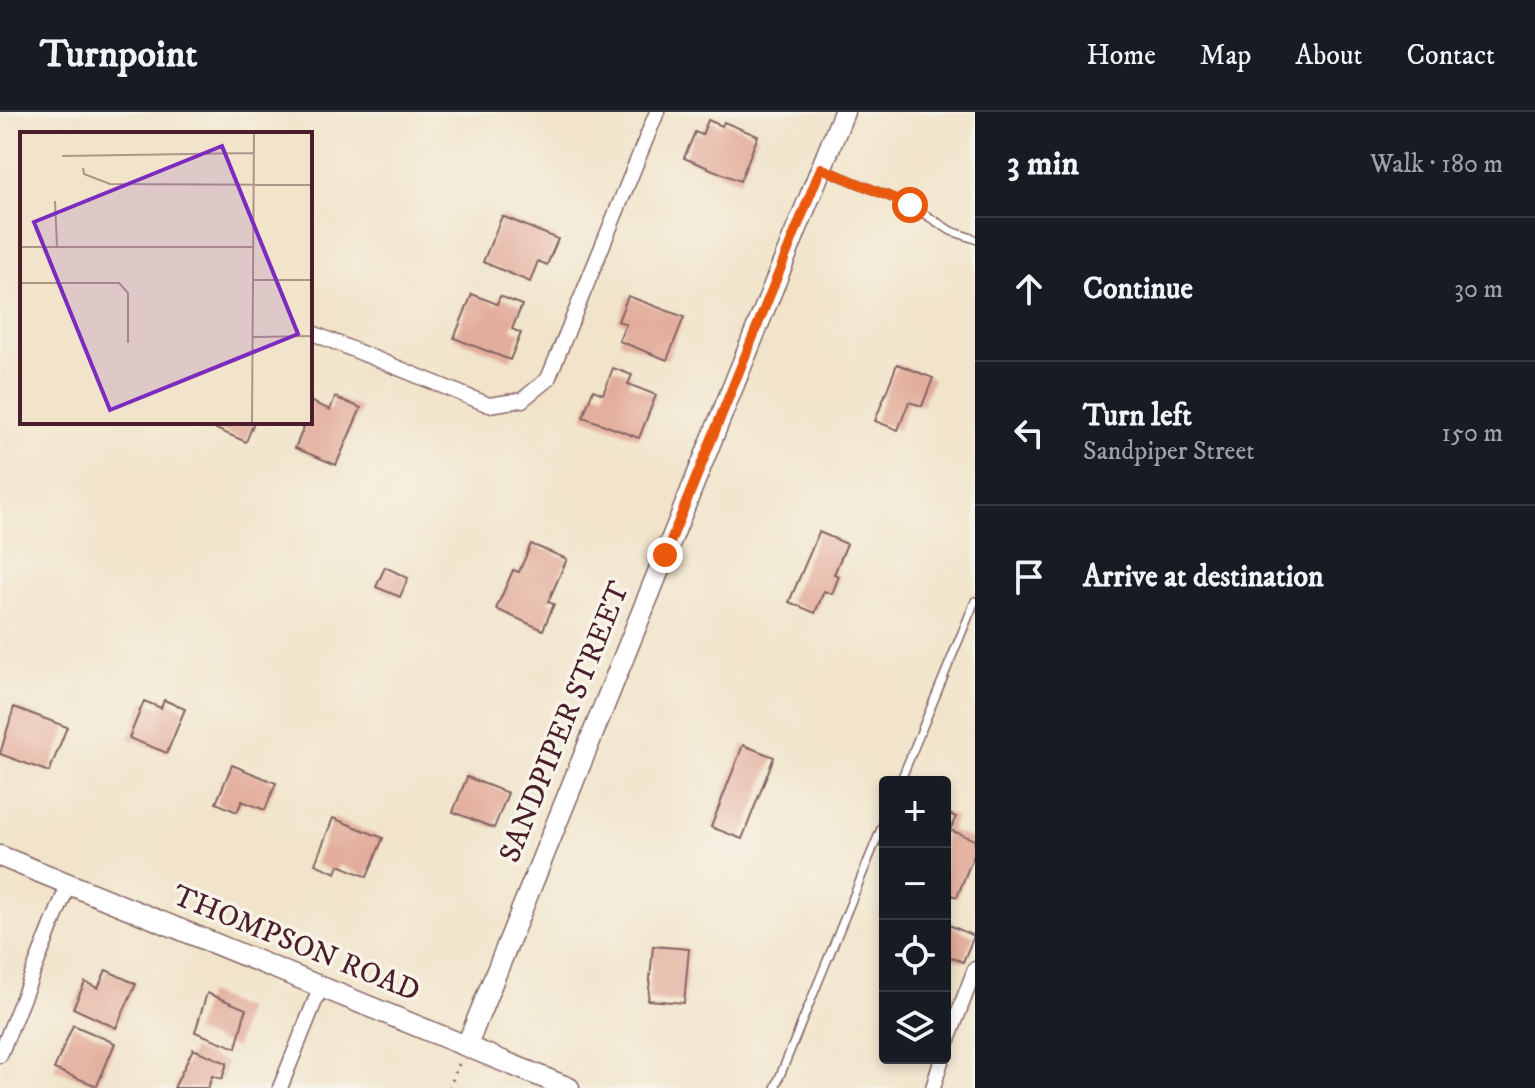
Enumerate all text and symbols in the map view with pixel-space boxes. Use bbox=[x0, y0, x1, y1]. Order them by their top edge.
text: Turnpoint bbox=[40, 31, 198, 79]
text: Home bbox=[1087, 38, 1156, 73]
text: Map bbox=[1200, 38, 1251, 73]
text: About bbox=[1295, 38, 1362, 73]
text: Contact bbox=[1406, 38, 1495, 73]
inset map bbox=[20, 132, 312, 424]
text: 3 min bbox=[1007, 143, 1079, 185]
text: Walk · 180 m bbox=[1370, 148, 1503, 181]
route start bbox=[892, 187, 928, 223]
icon: ahead bbox=[1007, 267, 1051, 311]
text: Continue bbox=[1083, 271, 1193, 308]
text: 30 m bbox=[1454, 273, 1503, 306]
text: Turn left bbox=[1083, 398, 1192, 435]
icon: left bbox=[1007, 411, 1051, 455]
text: 150 m bbox=[1442, 417, 1503, 450]
text: Sandpiper Street bbox=[1083, 435, 1254, 468]
route end bbox=[647, 537, 683, 573]
icon: arrive bbox=[1007, 555, 1051, 599]
text: Arrive at destination bbox=[1083, 559, 1324, 596]
street label: SANDPIPER STREET bbox=[492, 576, 638, 868]
map controls bbox=[879, 776, 951, 1064]
button: + bbox=[879, 776, 951, 848]
button: − bbox=[879, 848, 951, 920]
street label: THOMPSON ROAD bbox=[167, 878, 425, 1010]
button: locate bbox=[879, 920, 951, 992]
button: layers bbox=[879, 992, 951, 1064]

